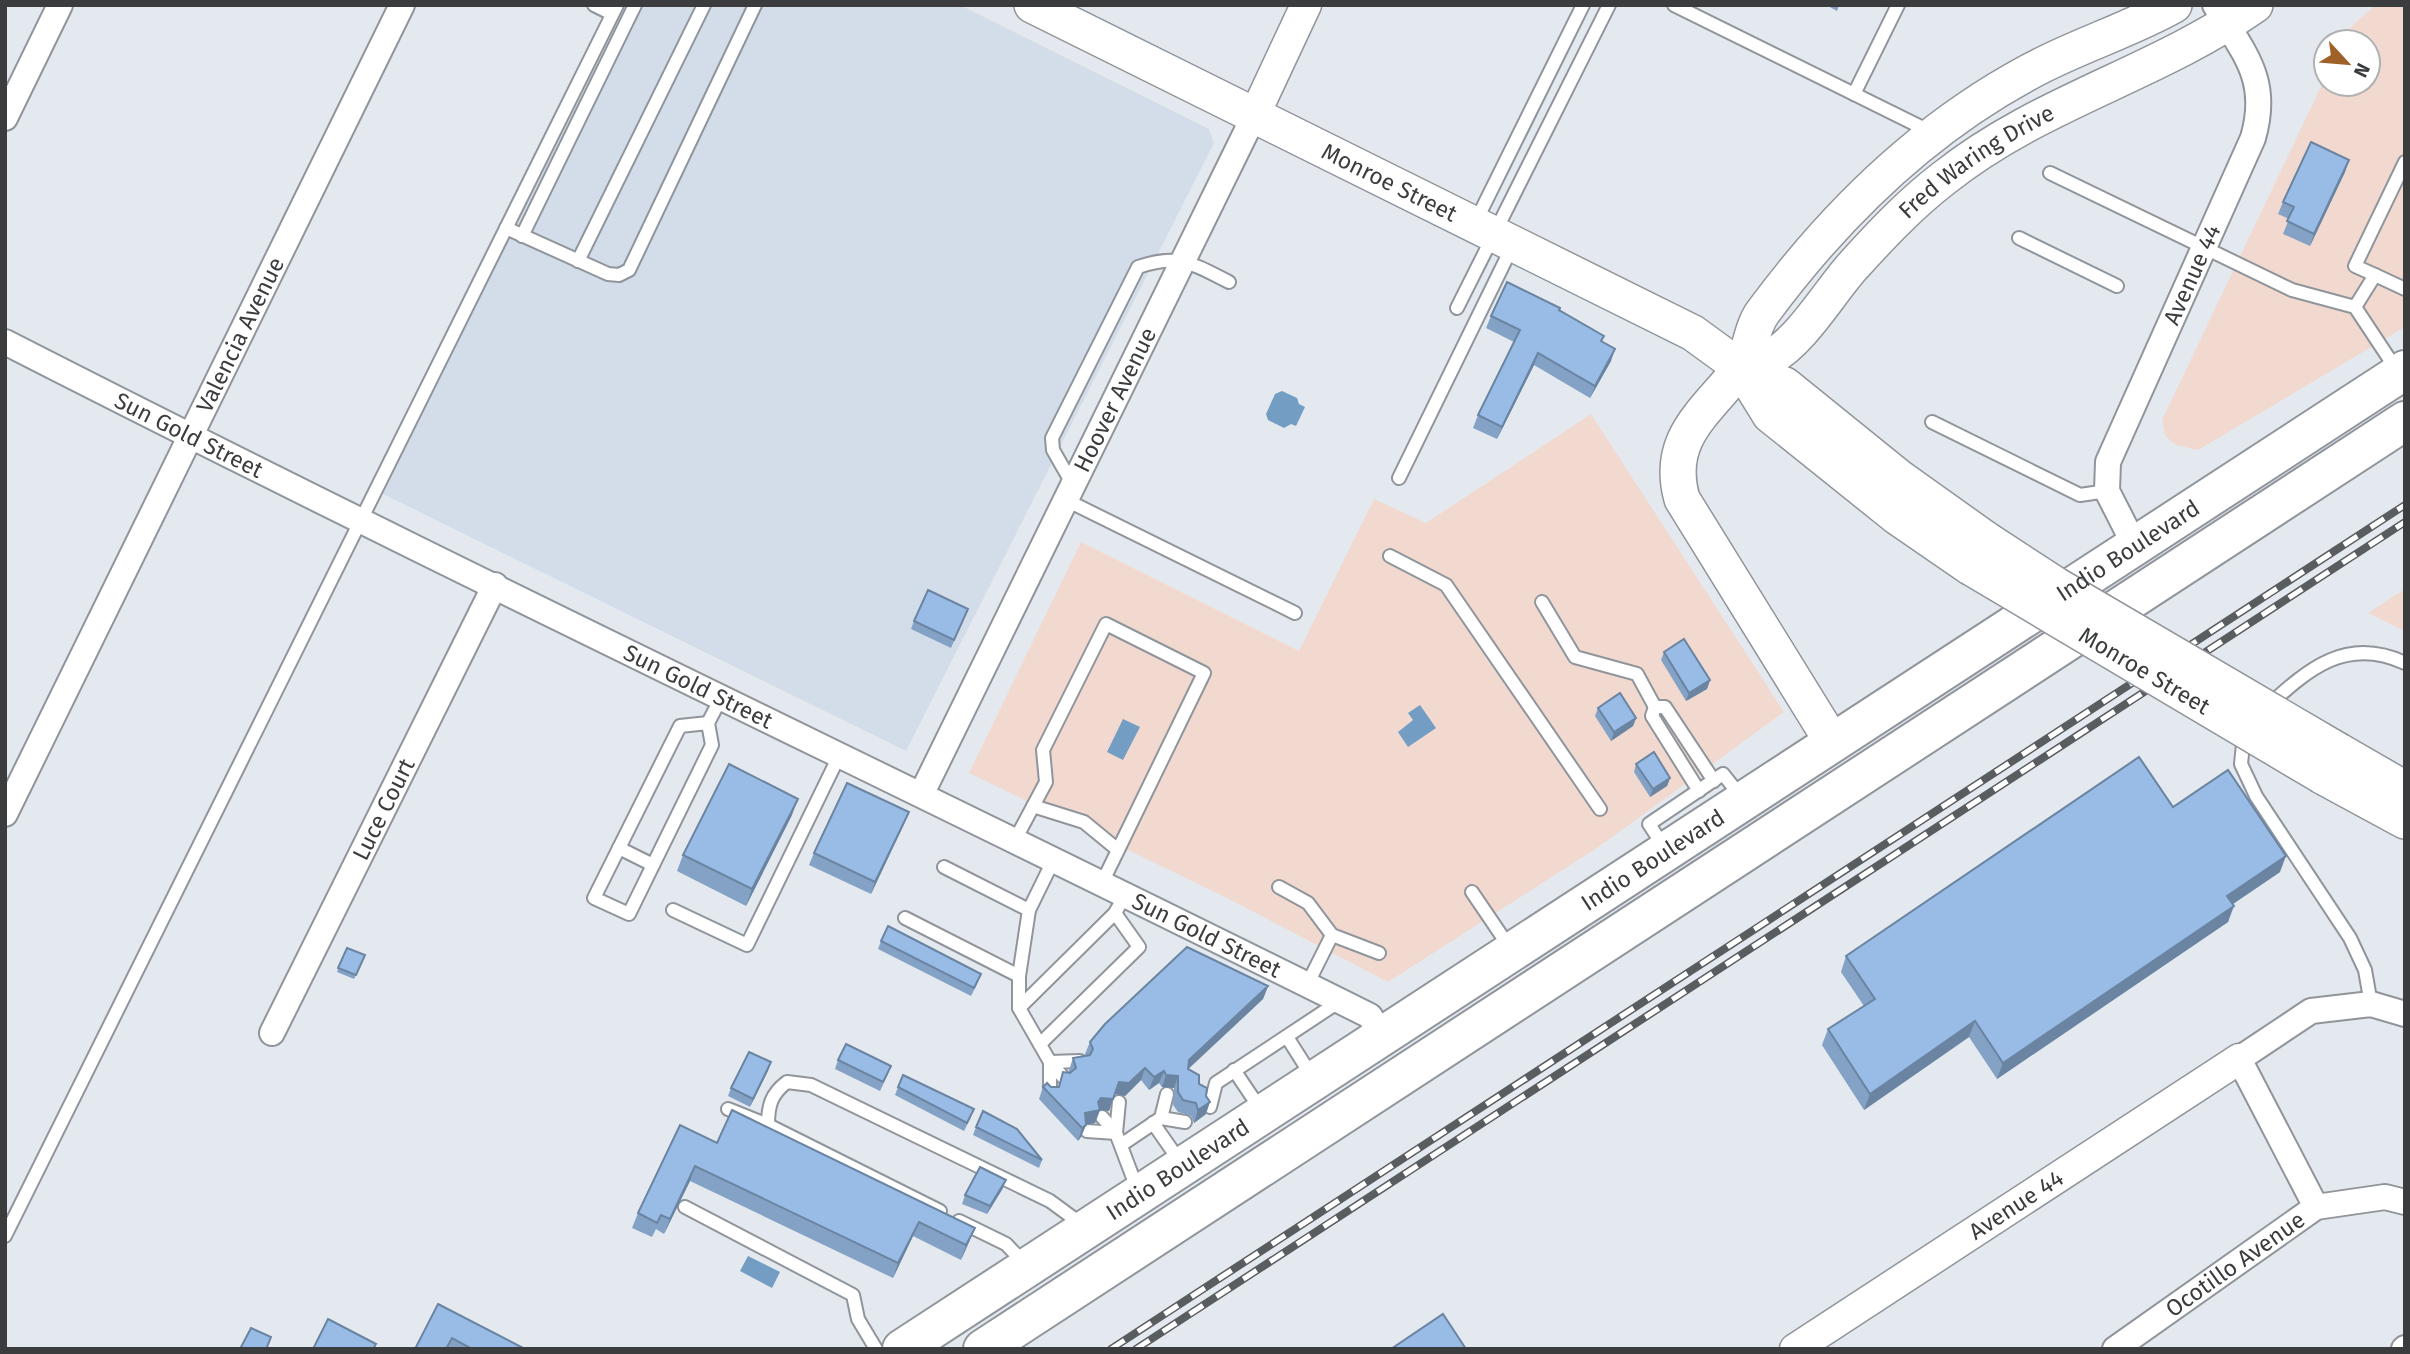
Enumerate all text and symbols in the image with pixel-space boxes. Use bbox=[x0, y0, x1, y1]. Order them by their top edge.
north arrow bbox=[2312, 28, 2382, 98]
text: N bbox=[2349, 60, 2375, 81]
street label: Fred Waring Drive bbox=[1893, 99, 2059, 224]
street label: Monroe Street bbox=[1317, 137, 1462, 228]
street label: Avenue 44 bbox=[2157, 220, 2226, 329]
street label: Valencia Avenue bbox=[190, 252, 290, 417]
street label: Hoover Avenue bbox=[1068, 323, 1162, 477]
street label: Sun Gold Street bbox=[110, 386, 268, 484]
street label: Indio Boulevard bbox=[2051, 494, 2205, 607]
street label: Monroe Street bbox=[2074, 621, 2216, 721]
street label: Sun Gold Street bbox=[619, 638, 778, 735]
street label: Luce Court bbox=[346, 753, 421, 865]
street label: Indio Boulevard bbox=[1576, 803, 1730, 917]
street label: Sun Gold Street bbox=[1128, 887, 1286, 984]
street label: Indio Boulevard bbox=[1101, 1113, 1255, 1226]
street label: Avenue 44 bbox=[1964, 1164, 2068, 1246]
street label: Ocotillo Avenue bbox=[2160, 1205, 2310, 1323]

